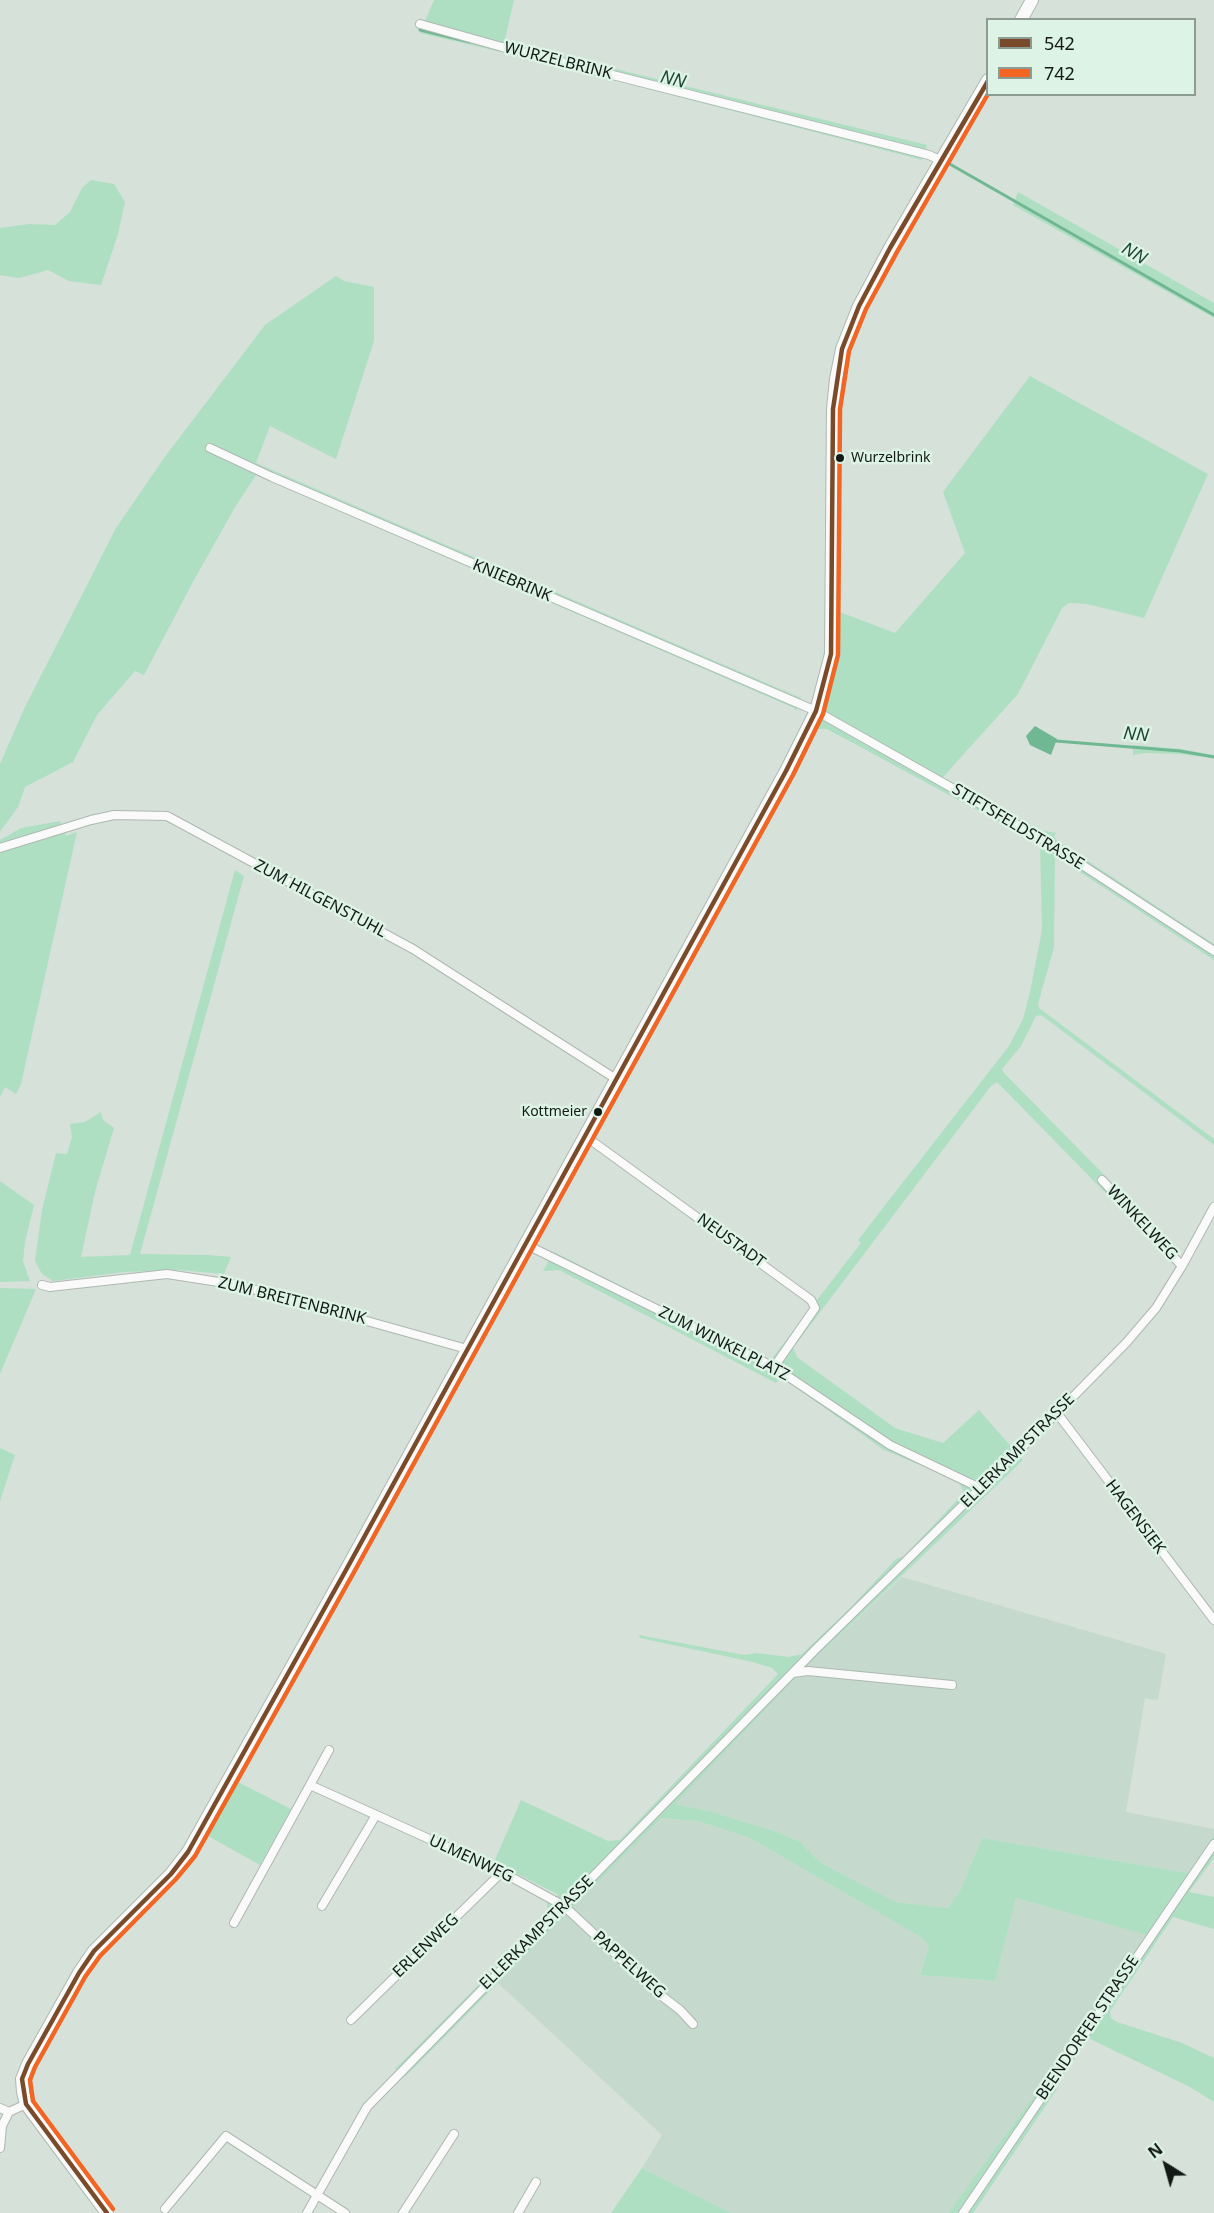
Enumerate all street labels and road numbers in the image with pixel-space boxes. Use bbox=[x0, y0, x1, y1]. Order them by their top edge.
street label: WURZELBRINK bbox=[502, 38, 614, 84]
street label: KNIEBRINK bbox=[469, 556, 555, 606]
street label: STIFTSFELDSTRASSE bbox=[948, 780, 1088, 874]
street label: ZUM HILGENSTUHL bbox=[251, 856, 389, 942]
street label: WINKELWEG bbox=[1103, 1182, 1181, 1264]
street label: NEUSTADT bbox=[693, 1210, 769, 1272]
street label: ZUM BREITENBRINK bbox=[216, 1273, 368, 1329]
street label: ZUM WINKELPLATZ bbox=[655, 1303, 793, 1385]
street label: ELLERKAMPSTRASSE bbox=[957, 1390, 1079, 1512]
street label: HAGENSIEK bbox=[1101, 1476, 1169, 1558]
street label: ULMENWEG bbox=[426, 1831, 516, 1887]
street label: ELLERKAMPSTRASSE bbox=[476, 1872, 598, 1994]
street label: ERLENWEG bbox=[389, 1910, 463, 1982]
street label: PAPPELWEG bbox=[589, 1927, 669, 2003]
street label: BEENDORFER STRASSE bbox=[1032, 1952, 1144, 2104]

